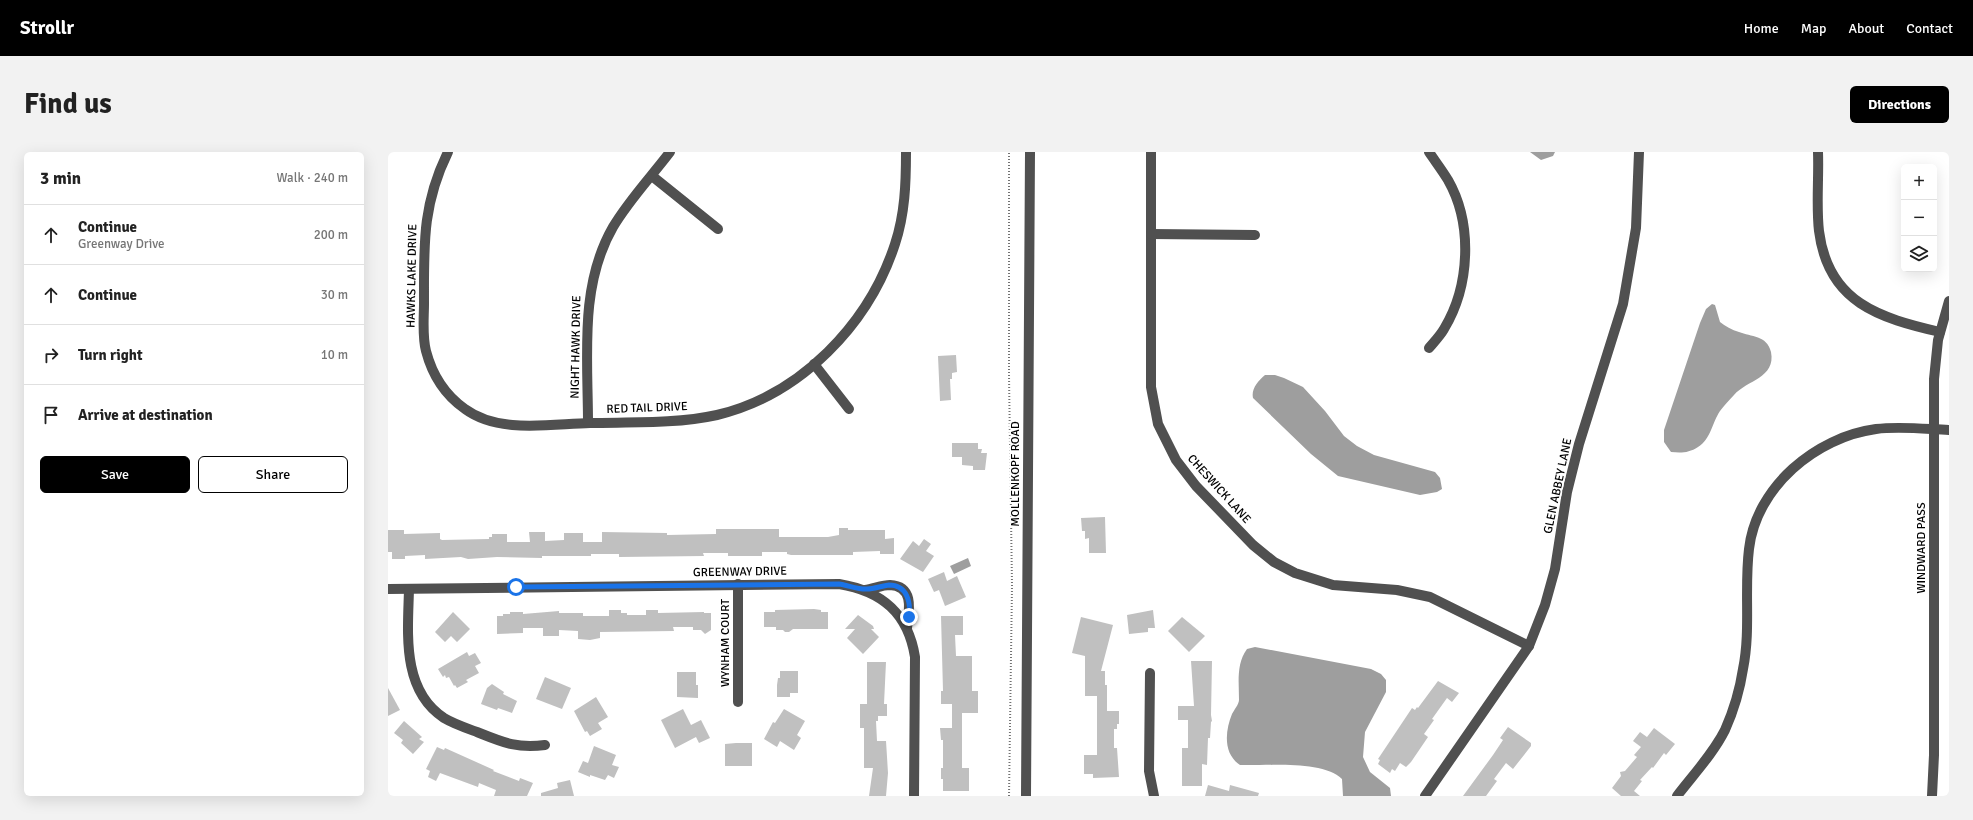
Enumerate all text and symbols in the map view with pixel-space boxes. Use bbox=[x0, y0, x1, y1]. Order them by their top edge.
text: Strollr bbox=[20, 16, 74, 40]
text: Home bbox=[1744, 20, 1779, 37]
text: Map bbox=[1801, 20, 1826, 37]
text: About bbox=[1848, 20, 1884, 37]
text: Contact bbox=[1906, 20, 1953, 37]
button: Directions bbox=[1850, 86, 1949, 123]
text: Find us bbox=[24, 87, 112, 121]
map controls bbox=[1901, 164, 1937, 272]
button: + bbox=[1901, 164, 1937, 200]
text: 3 min bbox=[40, 168, 81, 189]
text: Walk · 240 m bbox=[277, 170, 348, 186]
button: − bbox=[1901, 200, 1937, 236]
text: Continue bbox=[78, 218, 137, 236]
icon: ahead bbox=[40, 224, 62, 246]
street label: HAWKS LAKE DRIVE bbox=[404, 224, 420, 328]
text: 200 m bbox=[314, 227, 348, 243]
text: Greenway Drive bbox=[78, 236, 165, 252]
button: layers bbox=[1901, 236, 1937, 272]
icon: ahead bbox=[40, 284, 62, 306]
text: Continue bbox=[78, 286, 137, 304]
text: 30 m bbox=[321, 287, 348, 303]
street label: NIGHT HAWK DRIVE bbox=[568, 295, 584, 399]
icon: right bbox=[40, 344, 62, 366]
text: Turn right bbox=[78, 346, 143, 364]
text: 10 m bbox=[321, 347, 348, 363]
street label: RED TAIL DRIVE bbox=[606, 399, 688, 417]
icon: arrive bbox=[40, 404, 62, 426]
text: Arrive at destination bbox=[78, 406, 213, 424]
street label: MOLLENKOPF ROAD bbox=[1008, 421, 1023, 527]
street label: GLEN ABBEY LANE bbox=[1541, 437, 1575, 535]
street label: CHESWICK LANE bbox=[1184, 451, 1254, 527]
button: Save bbox=[40, 456, 190, 493]
button: Share bbox=[198, 456, 348, 493]
street label: WINDWARD PASS bbox=[1914, 502, 1929, 594]
street label: GREENWAY DRIVE bbox=[693, 564, 787, 580]
route start bbox=[507, 578, 525, 596]
street label: WYNHAM COURT bbox=[718, 599, 733, 687]
route end bbox=[900, 608, 918, 626]

